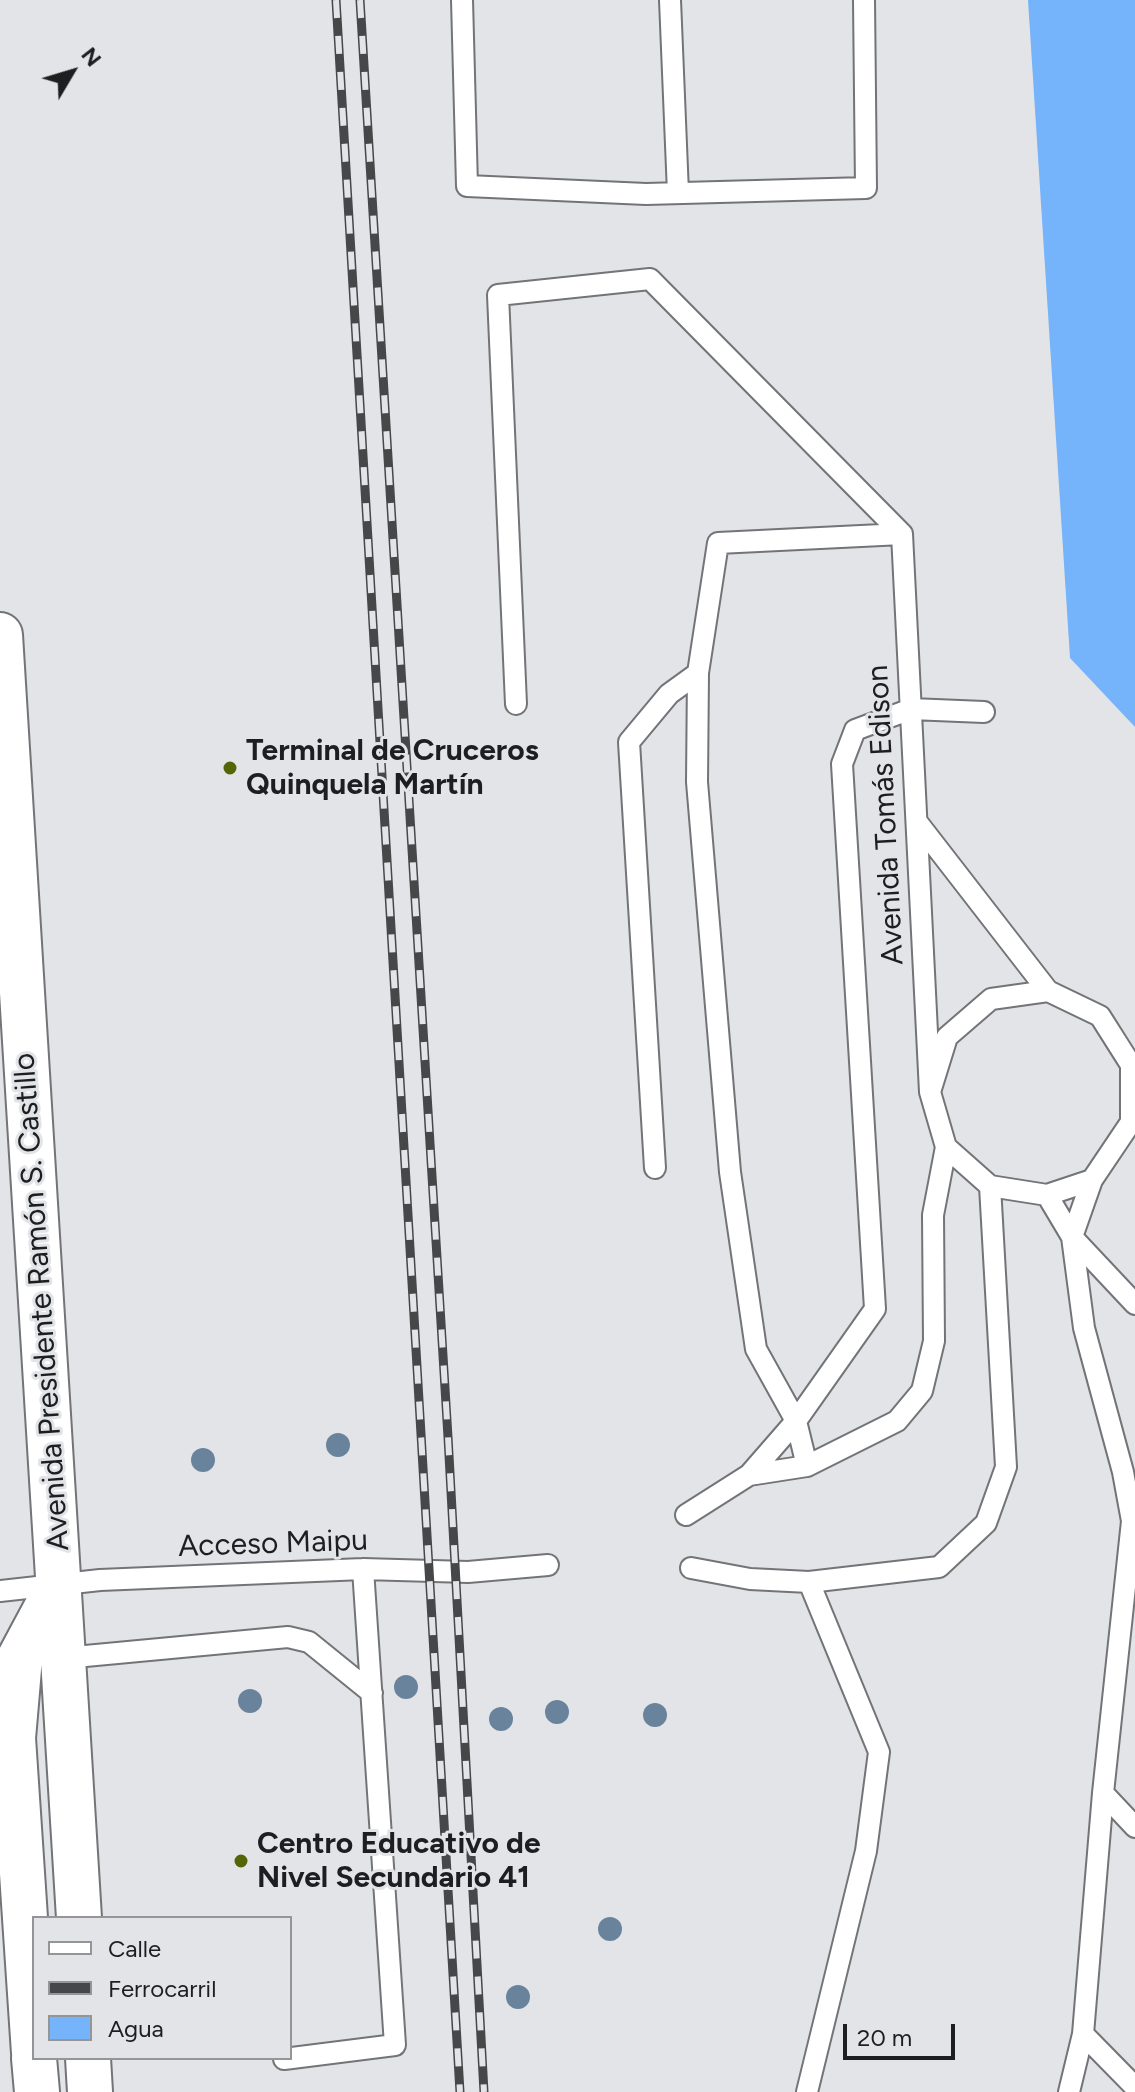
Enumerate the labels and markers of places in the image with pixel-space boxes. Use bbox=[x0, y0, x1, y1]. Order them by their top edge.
place label: Terminal de Cruceros Quinquela Martín bbox=[246, 733, 539, 804]
marker: Terminal de Cruceros Quinquela Martín bbox=[221, 759, 239, 777]
place label: Centro Educativo de Nivel Secundario 41 bbox=[257, 1826, 540, 1896]
marker: Centro Educativo de Nivel Secundario 41 bbox=[232, 1852, 250, 1870]

